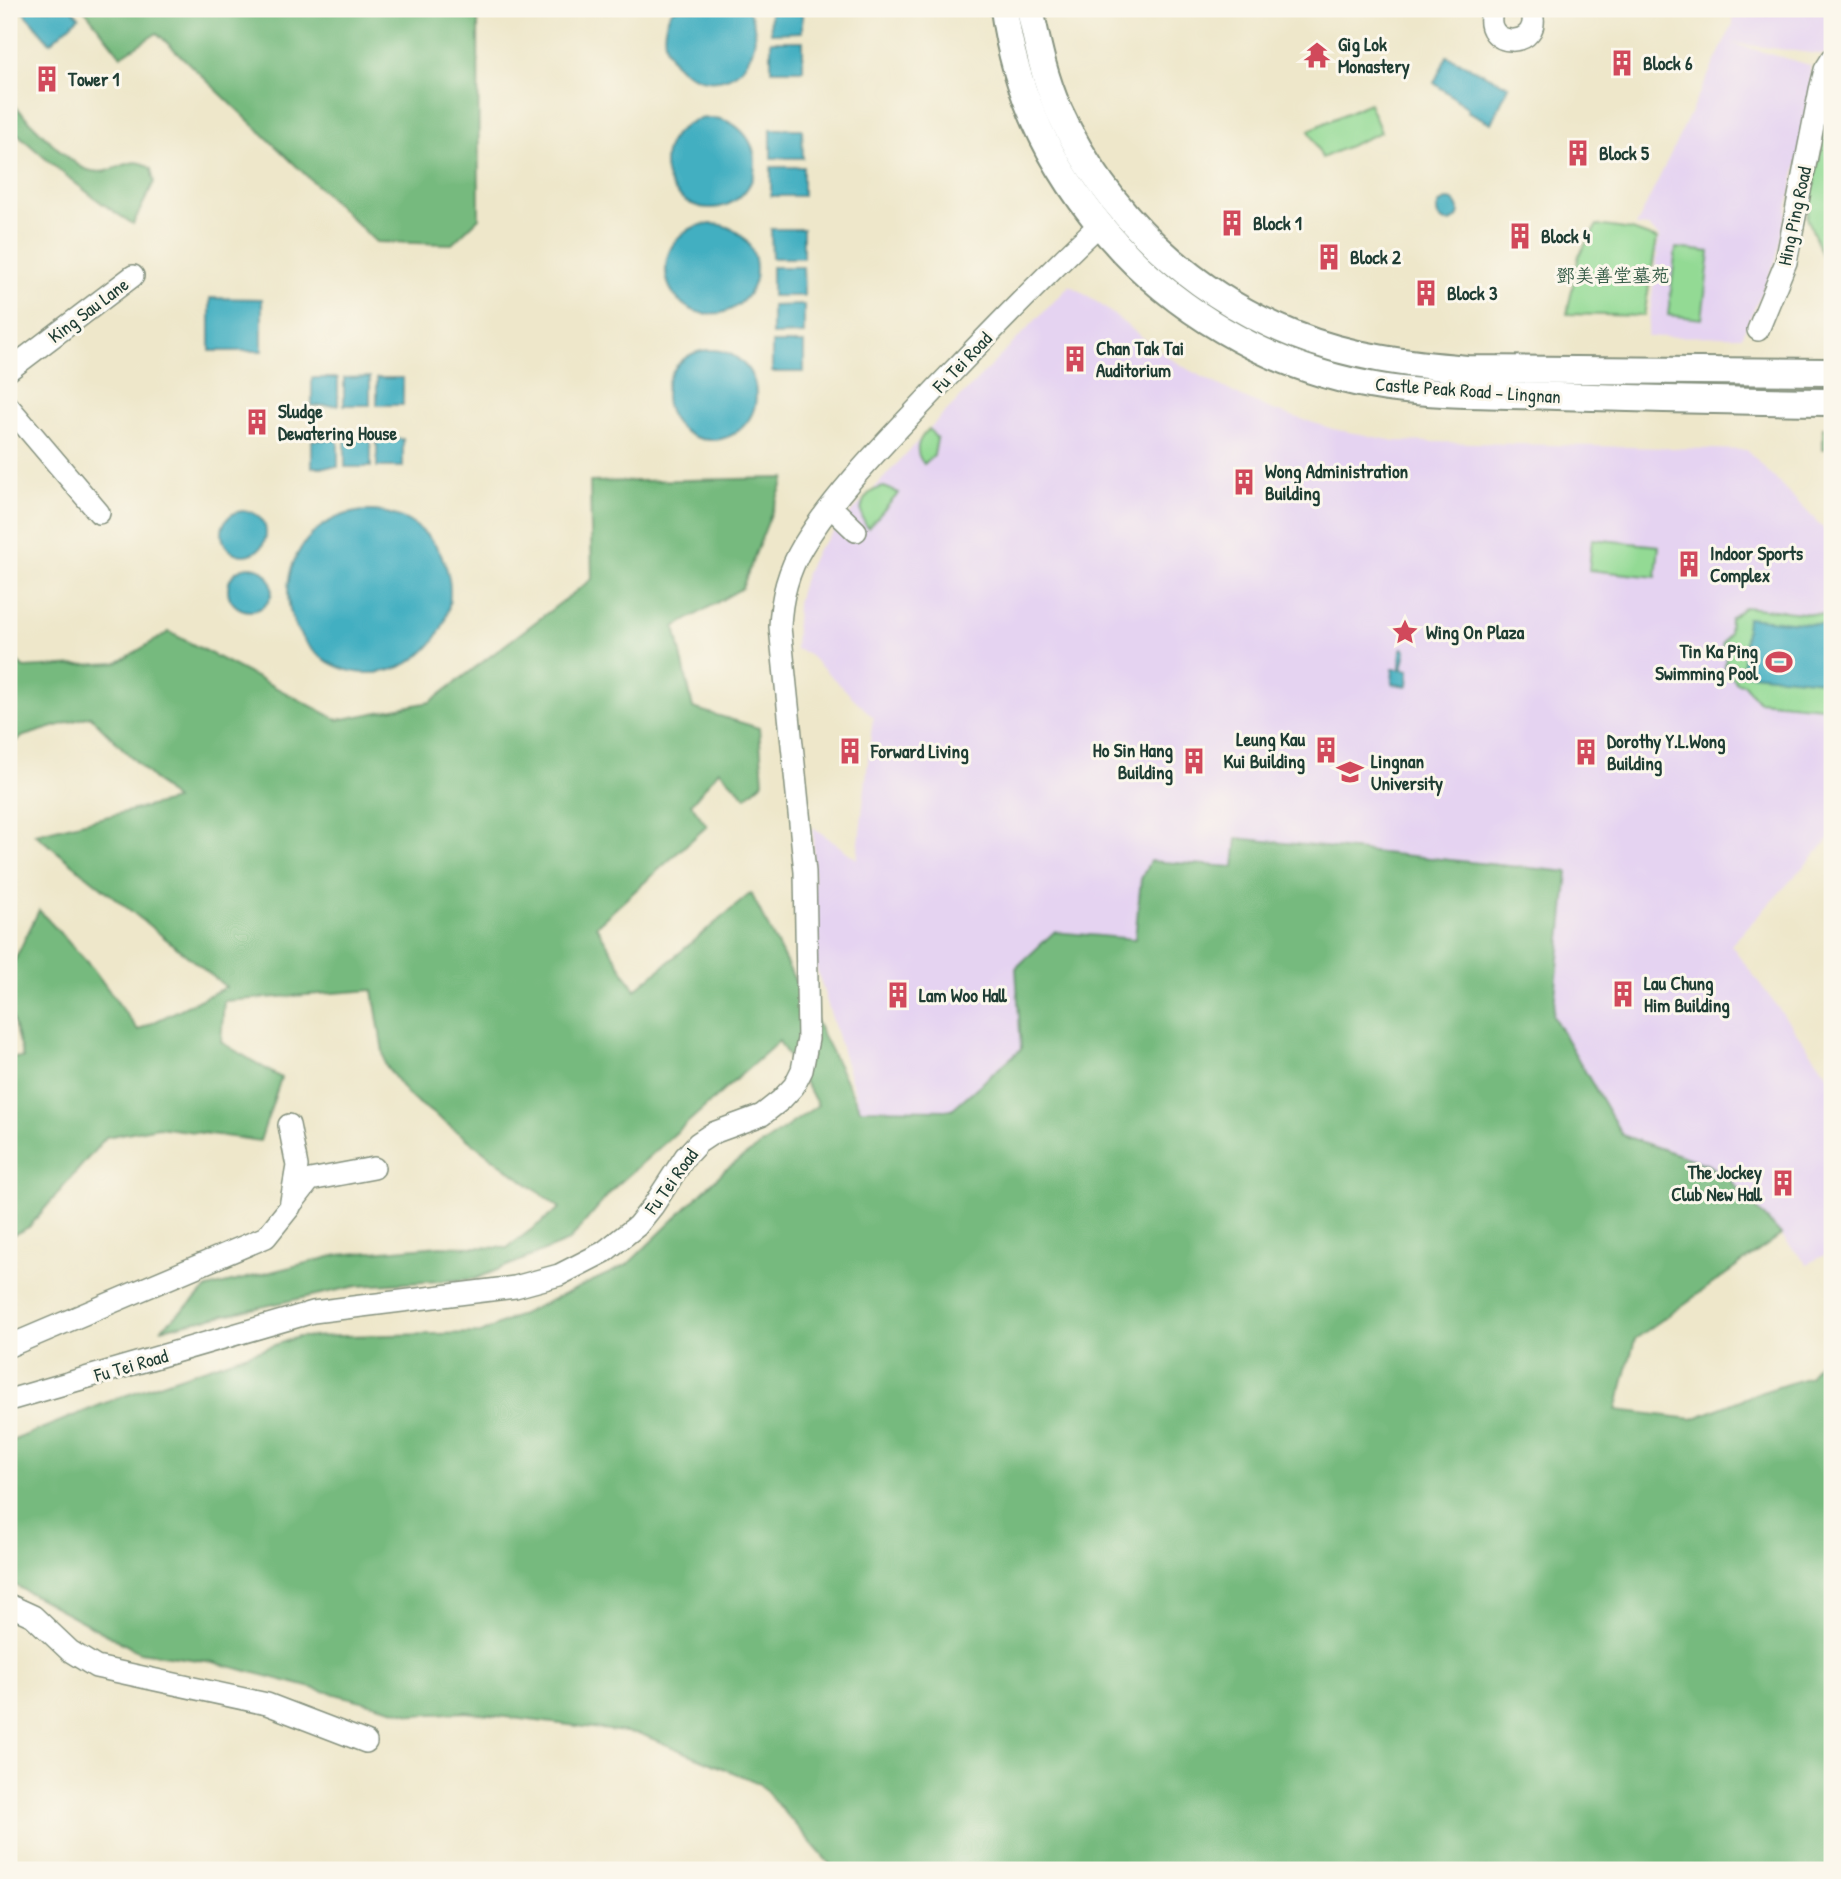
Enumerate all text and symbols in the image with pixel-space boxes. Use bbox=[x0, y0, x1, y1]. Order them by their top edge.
place label: Gig Lok Monastery bbox=[1338, 31, 1410, 80]
temple icon: Gig Lok Monastery bbox=[1302, 40, 1332, 70]
building icon: Block 6 bbox=[1607, 48, 1637, 78]
place label: Block 6 bbox=[1643, 50, 1693, 76]
building icon: Tower 1 bbox=[32, 64, 62, 94]
place label: Tower 1 bbox=[67, 66, 120, 92]
building icon: Block 5 bbox=[1563, 138, 1593, 168]
place label: Block 5 bbox=[1599, 140, 1650, 166]
street label: Hing Ping Road bbox=[1771, 164, 1817, 268]
building icon: Block 1 bbox=[1217, 208, 1247, 238]
place label: Block 1 bbox=[1253, 210, 1302, 236]
building icon: Block 4 bbox=[1505, 221, 1535, 251]
place label: Block 4 bbox=[1541, 223, 1590, 249]
building icon: Block 2 bbox=[1314, 242, 1344, 272]
place label: Block 2 bbox=[1350, 244, 1401, 270]
park label: 鄧美善堂墓苑 bbox=[1556, 262, 1670, 288]
street label: King Sau Lane bbox=[42, 271, 134, 349]
building icon: Block 3 bbox=[1411, 278, 1441, 308]
place label: Block 3 bbox=[1447, 280, 1498, 306]
street label: Fu Tei Road bbox=[926, 325, 998, 399]
place label: Chan Tak Tai Auditorium bbox=[1096, 335, 1184, 383]
building icon: Chan Tak Tai Auditorium bbox=[1060, 344, 1090, 374]
street label: Castle Peak Road – Lingnan bbox=[1374, 371, 1562, 409]
place label: Sludge Dewatering House bbox=[278, 398, 397, 447]
building icon: Sludge Dewatering House bbox=[242, 407, 272, 437]
place label: Wong Administration Building bbox=[1265, 458, 1409, 507]
building icon: Wong Administration Building bbox=[1229, 467, 1259, 497]
place label: Indoor Sports Complex bbox=[1710, 540, 1804, 589]
building icon: Indoor Sports Complex bbox=[1674, 549, 1704, 579]
place icon: Wing On Plaza bbox=[1390, 617, 1420, 647]
place label: Wing On Plaza bbox=[1426, 619, 1525, 646]
place label: Tin Ka Ping Swimming Pool bbox=[1655, 638, 1759, 687]
sports icon: Tin Ka Ping Swimming Pool bbox=[1764, 647, 1794, 677]
place label: Leung Kau Kui Building bbox=[1224, 726, 1306, 775]
place label: Dorothy Y.L.Wong Building bbox=[1607, 728, 1726, 777]
building icon: Leung Kau Kui Building bbox=[1311, 735, 1341, 765]
building icon: Forward Living bbox=[835, 736, 865, 766]
place label: Ho Sin Hang Building bbox=[1093, 737, 1174, 786]
building icon: Dorothy Y.L.Wong Building bbox=[1571, 737, 1601, 767]
place label: Forward Living bbox=[870, 738, 969, 765]
building icon: Ho Sin Hang Building bbox=[1179, 746, 1209, 776]
place label: Lingnan University bbox=[1371, 748, 1443, 797]
school or university icon: Lingnan University bbox=[1335, 757, 1365, 787]
place label: Lau Chung Him Building bbox=[1644, 970, 1730, 1019]
building icon: Lau Chung Him Building bbox=[1608, 979, 1638, 1009]
building icon: Lam Woo Hall bbox=[883, 980, 913, 1010]
place label: Lam Woo Hall bbox=[919, 982, 1008, 1008]
street label: Fu Tei Road bbox=[638, 1142, 704, 1220]
place label: The Jockey Club New Hall bbox=[1671, 1159, 1763, 1207]
building icon: The Jockey Club New Hall bbox=[1768, 1168, 1798, 1198]
street label: Fu Tei Road bbox=[90, 1342, 171, 1388]

